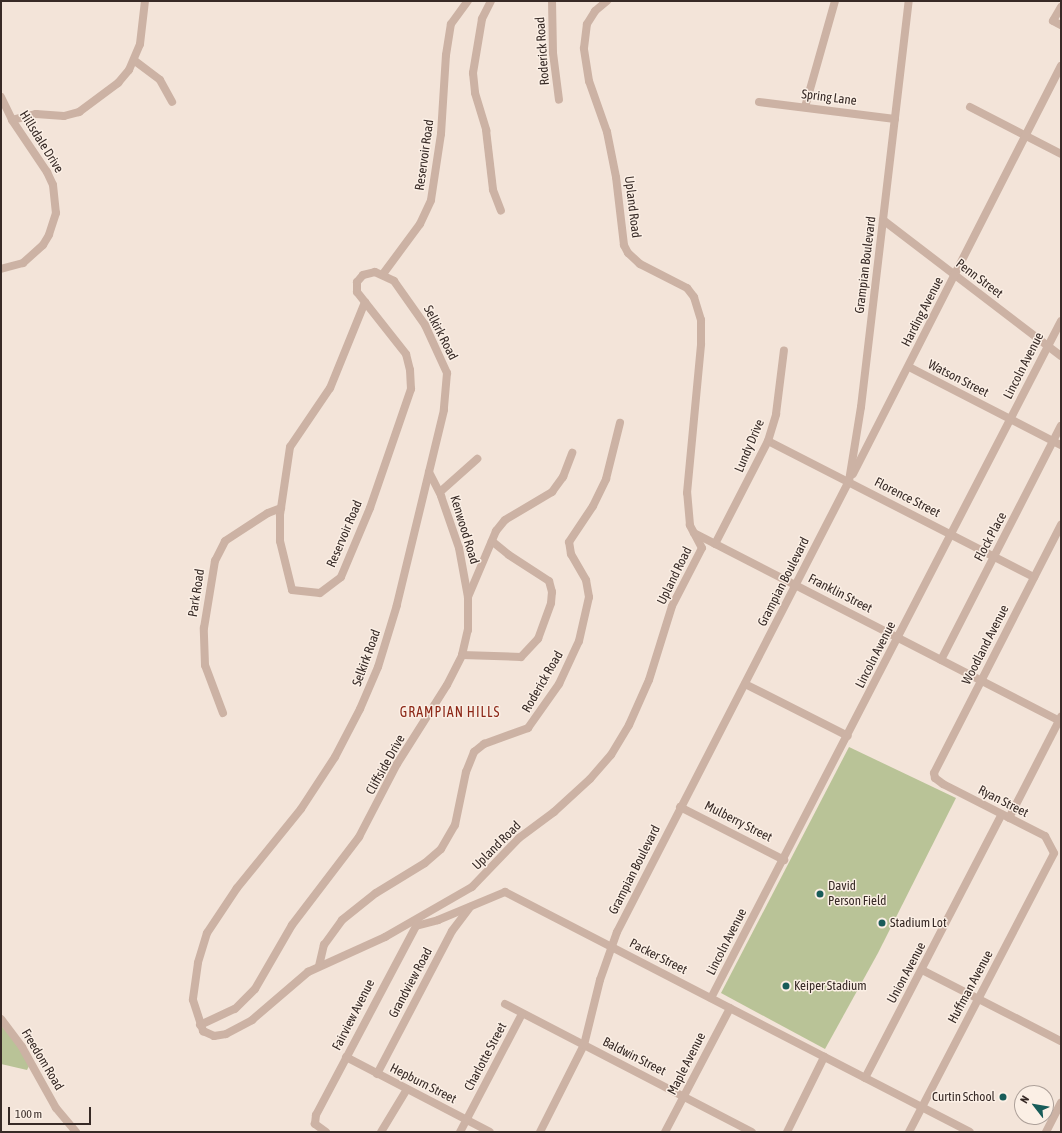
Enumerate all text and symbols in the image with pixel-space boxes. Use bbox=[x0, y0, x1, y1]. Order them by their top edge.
street label: Roderick Road bbox=[533, 16, 553, 86]
street label: Spring Lane bbox=[801, 87, 857, 109]
street label: Hillsdale Drive bbox=[16, 108, 66, 176]
street label: Reservoir Road bbox=[412, 119, 438, 191]
street label: Upland Road bbox=[620, 175, 644, 239]
street label: Grampian Boulevard bbox=[852, 215, 880, 315]
street label: Penn Street bbox=[952, 256, 1006, 302]
street label: Harding Avenue bbox=[899, 274, 947, 350]
street label: Selkirk Road bbox=[420, 303, 460, 363]
street label: Lincoln Avenue bbox=[1001, 330, 1047, 402]
street label: Watson Street bbox=[925, 357, 991, 401]
street label: Lundy Drive bbox=[732, 417, 768, 475]
street label: Florence Street bbox=[872, 475, 942, 521]
street label: Kenwood Road bbox=[446, 494, 482, 566]
street label: Reservoir Road bbox=[324, 498, 366, 570]
street label: Flock Place bbox=[972, 510, 1010, 564]
street label: Grampian Boulevard bbox=[755, 535, 813, 629]
street label: Upland Road bbox=[654, 545, 696, 607]
street label: Park Road bbox=[186, 568, 208, 618]
street label: Franklin Street bbox=[805, 571, 875, 617]
street label: Woodland Avenue bbox=[959, 603, 1013, 687]
street label: Lincoln Avenue bbox=[853, 619, 899, 691]
street label: Selkirk Road bbox=[350, 627, 384, 689]
street label: Roderick Road bbox=[519, 648, 567, 716]
district label: GRAMPIAN HILLS bbox=[400, 704, 500, 720]
street label: Cliffside Drive bbox=[363, 732, 409, 798]
street label: Ryan Street bbox=[975, 783, 1031, 821]
street label: Mulberry Street bbox=[702, 798, 774, 846]
street label: Upland Road bbox=[469, 818, 525, 874]
street label: Grampian Boulevard bbox=[606, 823, 664, 917]
place label: David Person Field bbox=[828, 879, 886, 910]
marker: David Person Field bbox=[815, 889, 825, 899]
street label: Lincoln Avenue bbox=[704, 906, 750, 978]
place label: Stadium Lot bbox=[890, 915, 947, 931]
marker: Stadium Lot bbox=[877, 918, 887, 928]
street label: Packer Street bbox=[627, 936, 689, 978]
street label: Union Avenue bbox=[884, 940, 930, 1006]
street label: Grandview Road bbox=[386, 945, 436, 1021]
street label: Huffman Avenue bbox=[945, 948, 997, 1026]
street label: Fairview Avenue bbox=[329, 977, 379, 1053]
place label: Keiper Stadium bbox=[794, 978, 867, 994]
marker: Keiper Stadium bbox=[781, 981, 791, 991]
street label: Charlotte Street bbox=[462, 1020, 510, 1094]
street label: Freedom Road bbox=[18, 1027, 66, 1093]
street label: Maple Avenue bbox=[665, 1030, 709, 1098]
street label: Baldwin Street bbox=[600, 1034, 668, 1080]
street label: Hepburn Street bbox=[387, 1061, 459, 1107]
north arrow bbox=[1014, 1085, 1054, 1125]
place label: Curtin School bbox=[932, 1089, 995, 1105]
marker: Curtin School bbox=[998, 1092, 1008, 1102]
text: N bbox=[1018, 1093, 1031, 1105]
scale bar bbox=[10, 1099, 93, 1125]
text: 100 m bbox=[15, 1107, 42, 1121]

